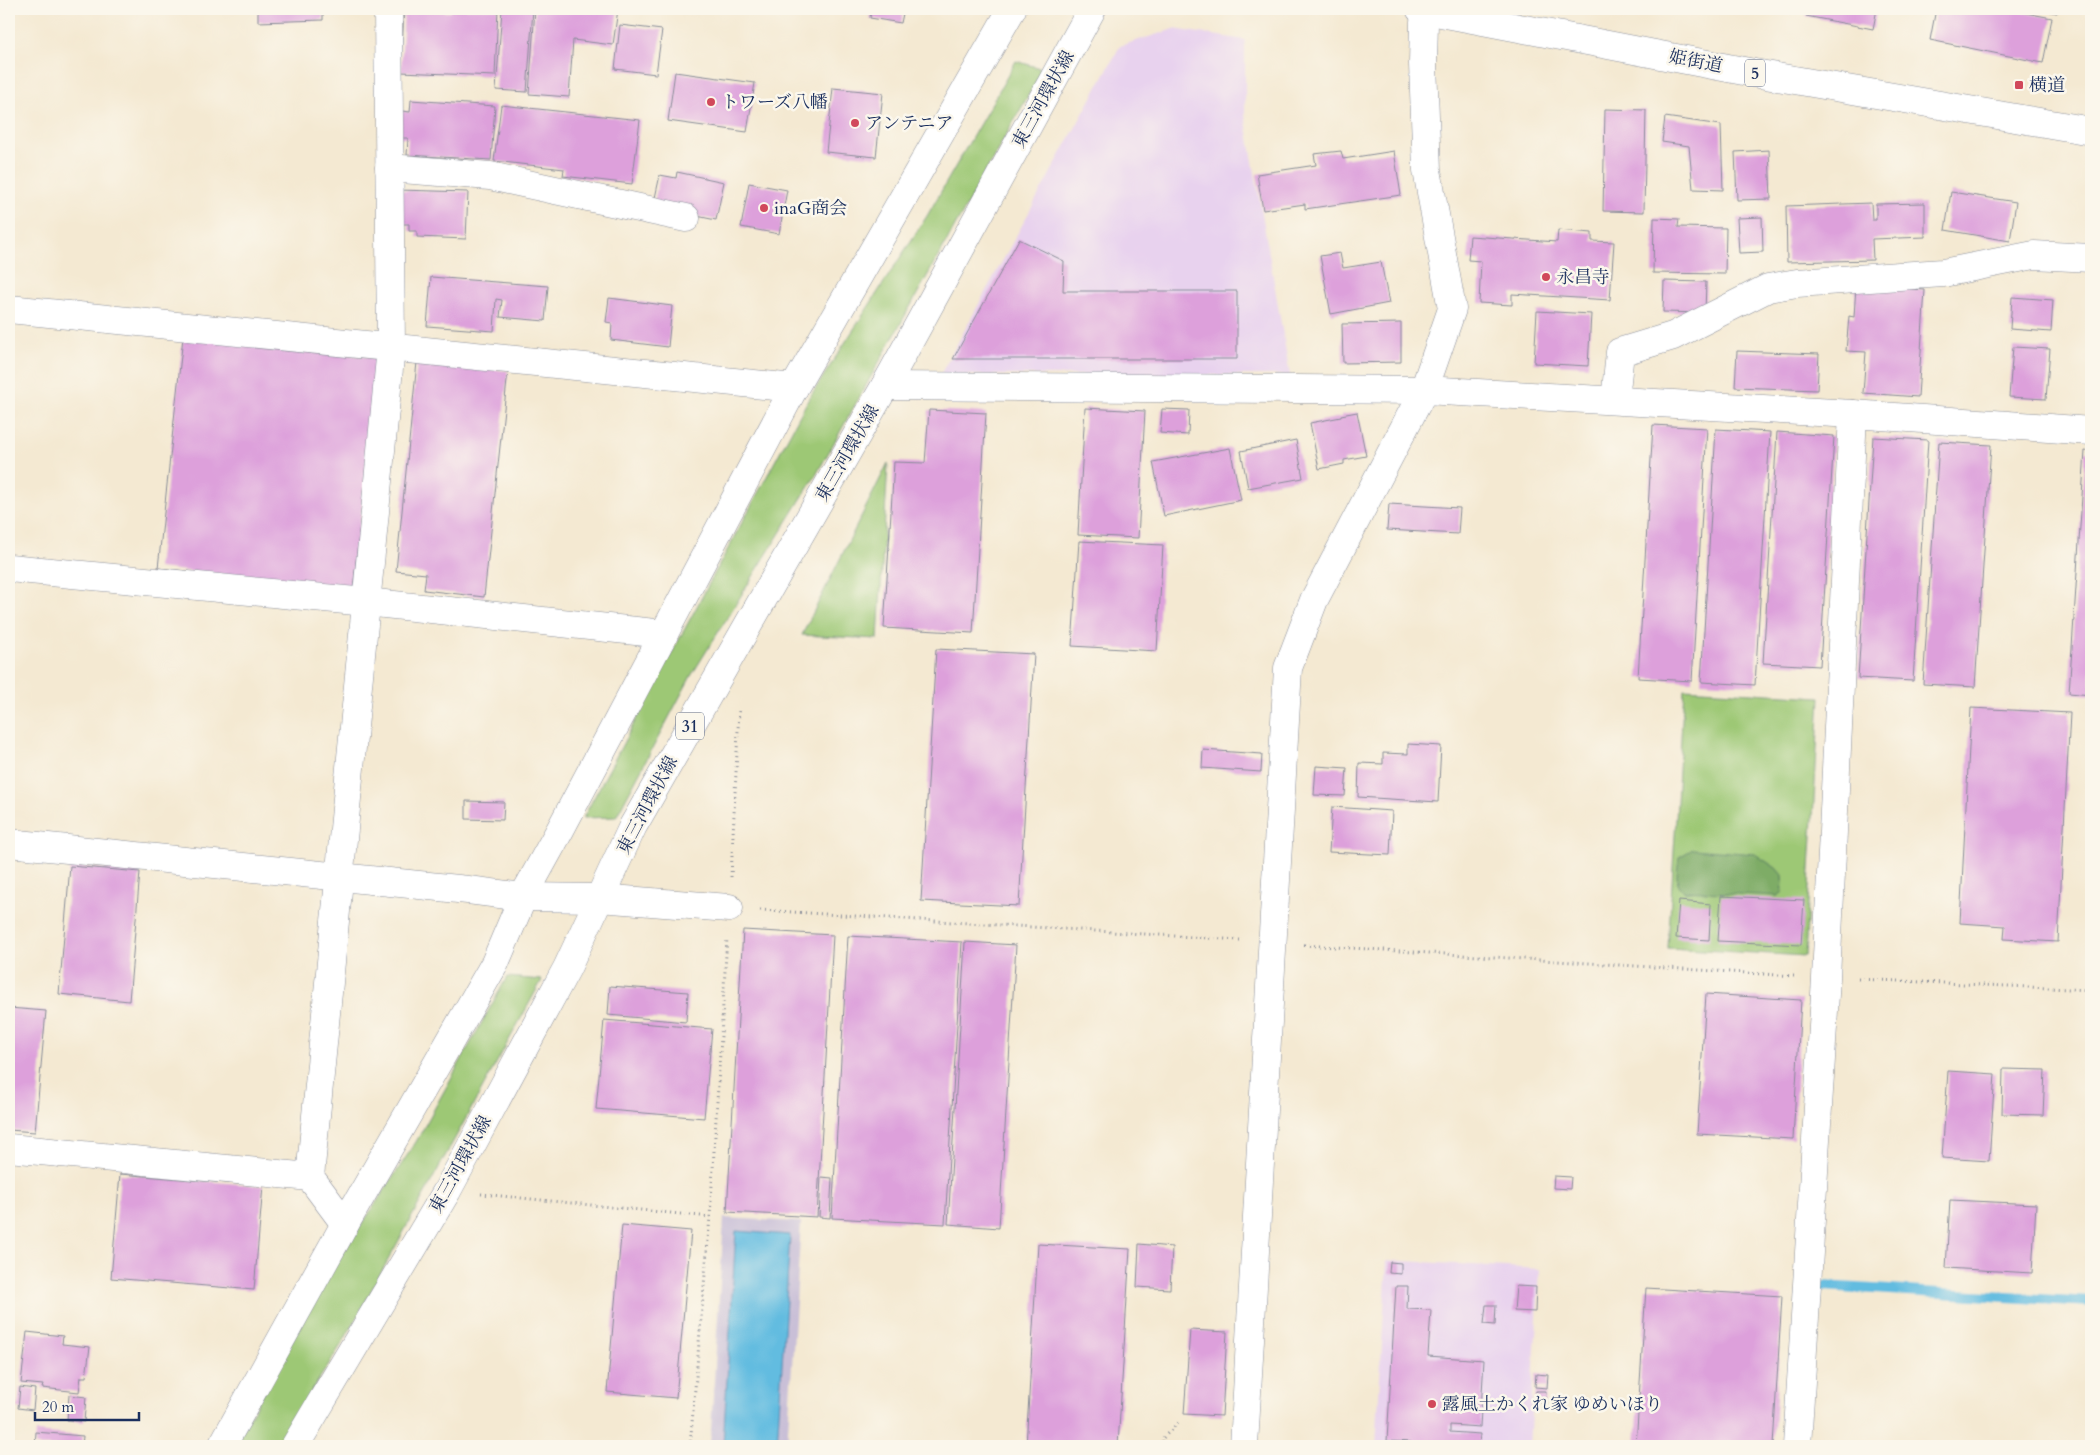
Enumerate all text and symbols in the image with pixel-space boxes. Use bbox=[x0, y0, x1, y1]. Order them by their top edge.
street label: 姫街道 bbox=[1667, 44, 1725, 79]
street label: 東三河環状線 bbox=[1006, 46, 1081, 153]
road number: 5 bbox=[1745, 59, 1765, 86]
place label: 横道 bbox=[2029, 73, 2065, 98]
marker: 横道 bbox=[2013, 79, 2025, 91]
place label: トワーズ八幡 bbox=[721, 90, 828, 115]
marker: トワーズ八幡 bbox=[705, 96, 717, 108]
place label: アンテニア bbox=[865, 111, 954, 136]
marker: アンテニア bbox=[849, 117, 861, 129]
place label: inaG商会 bbox=[774, 196, 847, 221]
marker: inaG商会 bbox=[758, 202, 770, 214]
place label: 永昌寺 bbox=[1556, 265, 1610, 290]
marker: 永昌寺 bbox=[1540, 271, 1552, 283]
street label: 東三河環状線 bbox=[810, 400, 885, 506]
road number: 31 bbox=[676, 712, 704, 739]
street label: 東三河環状線 bbox=[611, 752, 684, 859]
street label: 東三河環状線 bbox=[423, 1111, 498, 1218]
scale bar bbox=[35, 1390, 139, 1422]
place label: 露風土かくれ家 ゆめいほり bbox=[1442, 1392, 1663, 1417]
text: 20 m bbox=[42, 1397, 74, 1417]
marker: 露風土かくれ家 ゆめいほり bbox=[1426, 1398, 1438, 1410]

